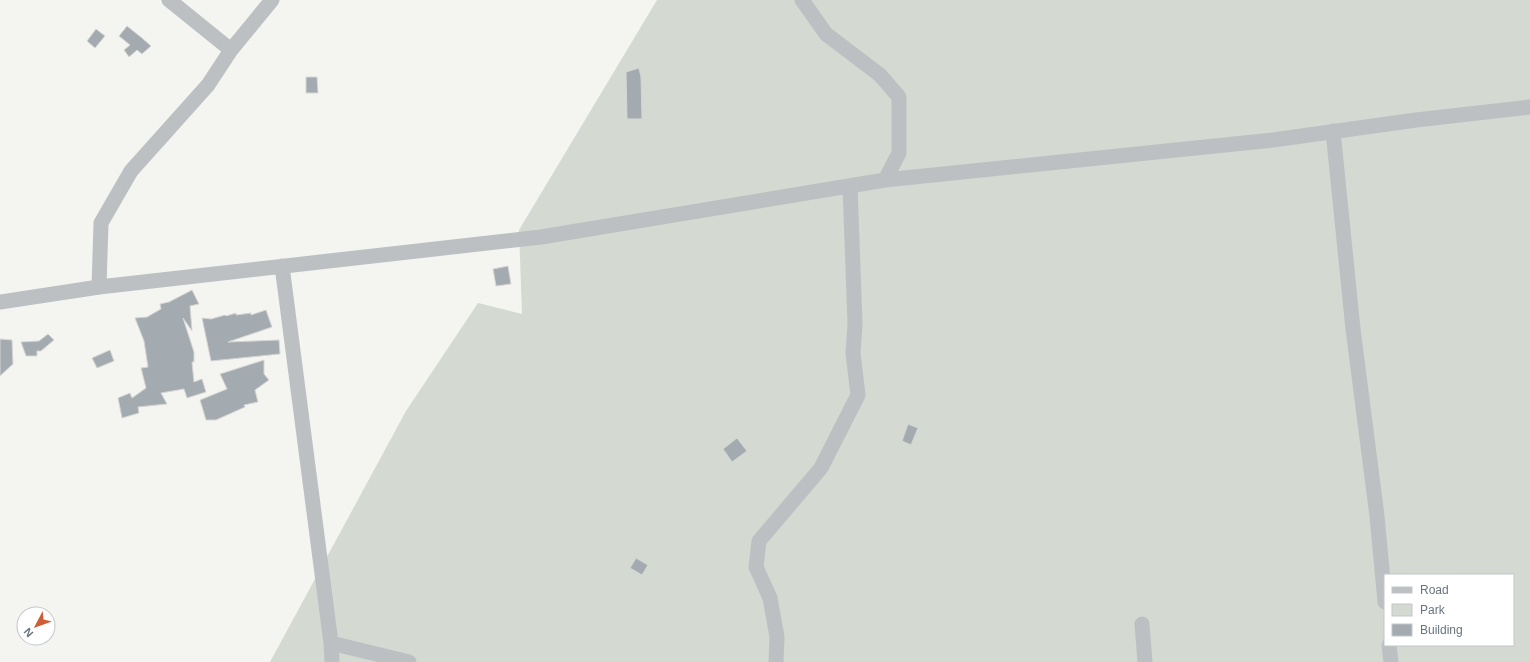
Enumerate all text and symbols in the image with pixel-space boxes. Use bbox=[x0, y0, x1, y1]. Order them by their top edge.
legend bbox=[1384, 574, 1514, 646]
text: Road bbox=[1420, 583, 1449, 597]
text: Park bbox=[1420, 603, 1446, 617]
north arrow bbox=[16, 606, 56, 646]
text: Building bbox=[1420, 623, 1463, 637]
text: N bbox=[21, 626, 36, 639]

